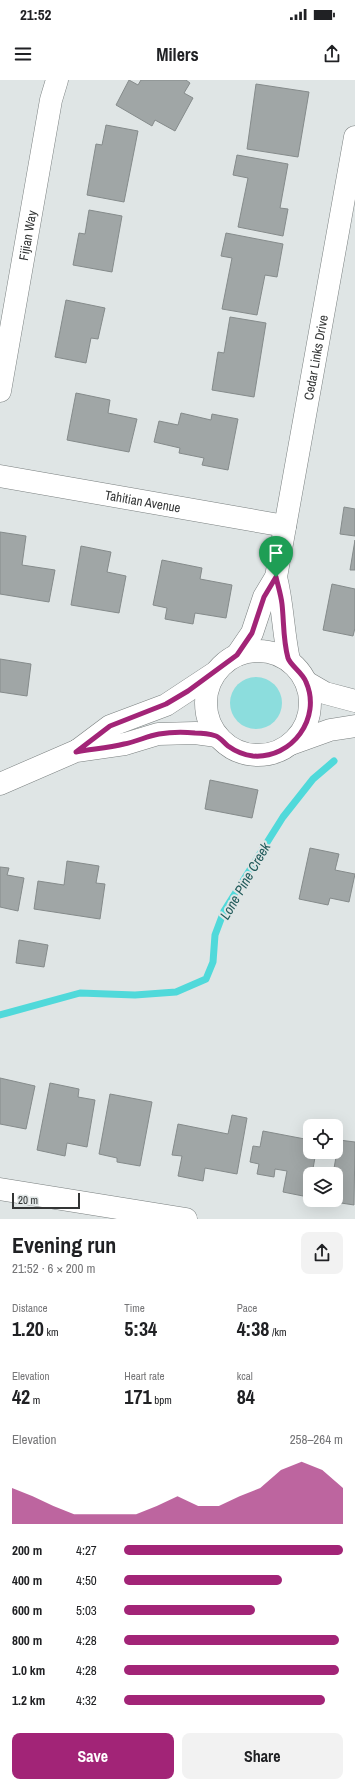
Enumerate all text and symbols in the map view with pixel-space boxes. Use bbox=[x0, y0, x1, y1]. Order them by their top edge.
text: 21:52 bbox=[20, 4, 51, 25]
text: Milers bbox=[156, 42, 199, 67]
icon: menu bbox=[12, 43, 34, 65]
icon: share bbox=[321, 43, 343, 65]
street label: Fijian Way bbox=[15, 208, 40, 262]
street label: Cedar Links Drive bbox=[299, 313, 331, 401]
street label: Tahitian Avenue bbox=[104, 486, 182, 516]
pin bbox=[259, 536, 293, 577]
icon: arrive bbox=[265, 542, 287, 564]
water label: Lone Pine Creek bbox=[216, 838, 275, 923]
map controls bbox=[303, 1119, 343, 1207]
button: locate bbox=[303, 1119, 343, 1159]
button: layers bbox=[303, 1167, 343, 1207]
scale bar bbox=[12, 1191, 80, 1210]
text: 20 m bbox=[18, 1193, 38, 1207]
text: Evening run bbox=[12, 1230, 116, 1260]
button: share bbox=[301, 1232, 343, 1274]
text: 21:52 · 6 × 200 m bbox=[12, 1260, 95, 1277]
text: Distance bbox=[12, 1301, 48, 1315]
text: Time bbox=[124, 1301, 145, 1315]
text: Pace bbox=[237, 1301, 257, 1315]
text: 1.20 bbox=[12, 1315, 44, 1342]
text: 5:34 bbox=[124, 1315, 157, 1342]
text: 4:38 bbox=[237, 1315, 269, 1342]
text: km bbox=[44, 1325, 58, 1339]
text: /km bbox=[269, 1325, 287, 1339]
text: Elevation bbox=[12, 1369, 50, 1383]
text: Heart rate bbox=[124, 1369, 164, 1383]
text: kcal bbox=[237, 1369, 253, 1383]
text: 42 bbox=[12, 1383, 30, 1410]
text: 171 bbox=[124, 1383, 152, 1410]
text: 84 bbox=[237, 1383, 255, 1410]
text: m bbox=[30, 1393, 40, 1407]
text: bpm bbox=[152, 1393, 172, 1407]
text: Elevation bbox=[12, 1431, 56, 1448]
text: 258–264 m bbox=[290, 1431, 343, 1448]
text: 200 m bbox=[12, 1542, 42, 1559]
text: 4:27 bbox=[76, 1542, 97, 1559]
text: 400 m bbox=[12, 1572, 42, 1589]
text: 4:50 bbox=[76, 1572, 97, 1589]
text: 600 m bbox=[12, 1602, 42, 1619]
text: 5:03 bbox=[76, 1602, 97, 1619]
text: 800 m bbox=[12, 1632, 42, 1649]
text: 4:28 bbox=[76, 1632, 97, 1649]
text: 1.0 km bbox=[12, 1662, 45, 1679]
text: 4:28 bbox=[76, 1662, 97, 1679]
text: 1.2 km bbox=[12, 1692, 45, 1709]
text: 4:32 bbox=[76, 1692, 97, 1709]
button: Save bbox=[12, 1733, 174, 1779]
button: Share bbox=[182, 1733, 343, 1779]

